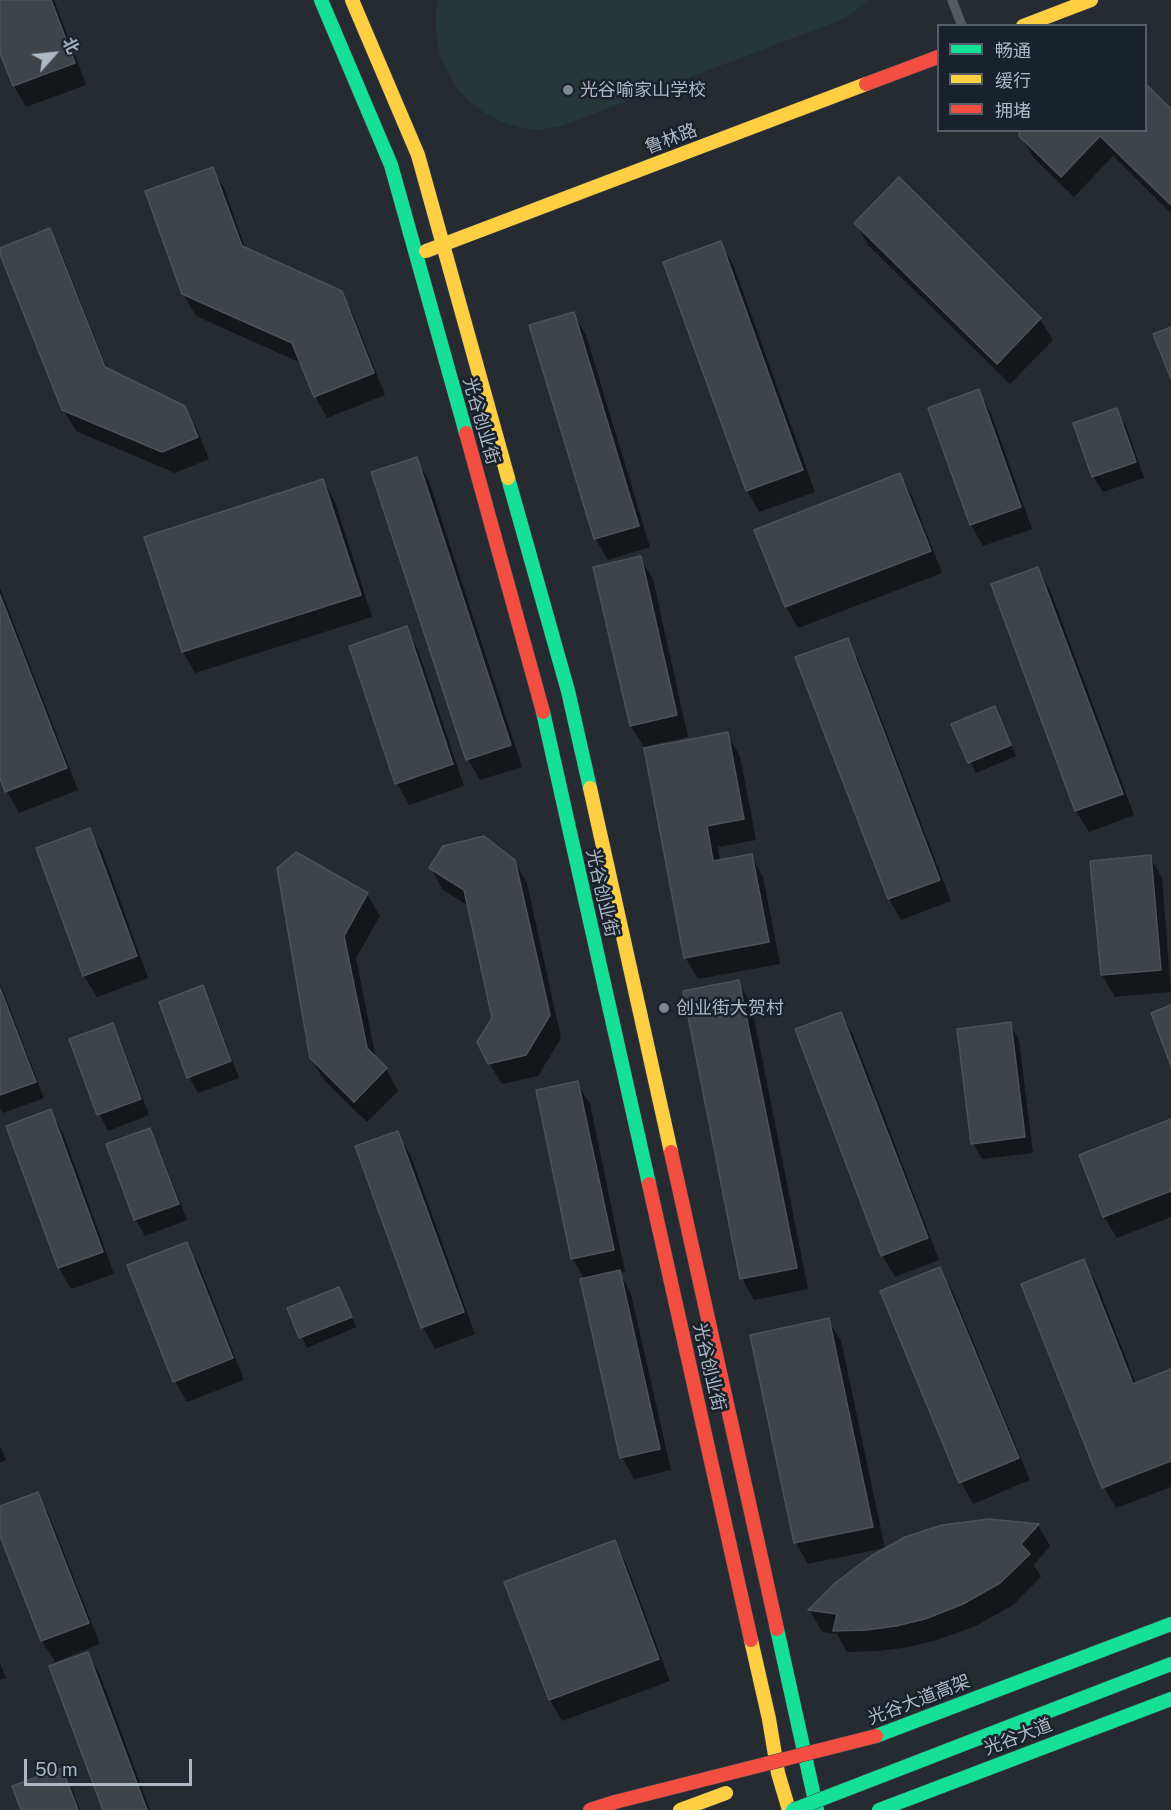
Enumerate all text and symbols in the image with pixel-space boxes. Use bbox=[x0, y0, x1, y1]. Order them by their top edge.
north arrow bbox=[24, 24, 84, 84]
legend bbox=[937, 24, 1147, 132]
text: 北 bbox=[58, 34, 83, 57]
text: 畅通 bbox=[995, 40, 1031, 61]
text: 缓行 bbox=[995, 70, 1031, 91]
place label: 光谷喻家山学校 bbox=[580, 79, 706, 101]
marker: 光谷喻家山学校 bbox=[561, 83, 575, 97]
text: 拥堵 bbox=[995, 100, 1031, 121]
street label: 鲁林路 bbox=[642, 119, 700, 159]
street label: 光谷创业街 bbox=[458, 375, 504, 467]
street label: 光谷创业街 bbox=[581, 847, 623, 939]
place label: 创业街大贺村 bbox=[676, 997, 784, 1019]
marker: 创业街大贺村 bbox=[657, 1001, 671, 1015]
street label: 光谷创业街 bbox=[688, 1321, 730, 1413]
street label: 光谷大道高架 bbox=[865, 1671, 973, 1729]
street label: 光谷大道 bbox=[981, 1714, 1055, 1760]
scale bar bbox=[27, 1747, 195, 1785]
text: 50 m bbox=[35, 1759, 78, 1780]

